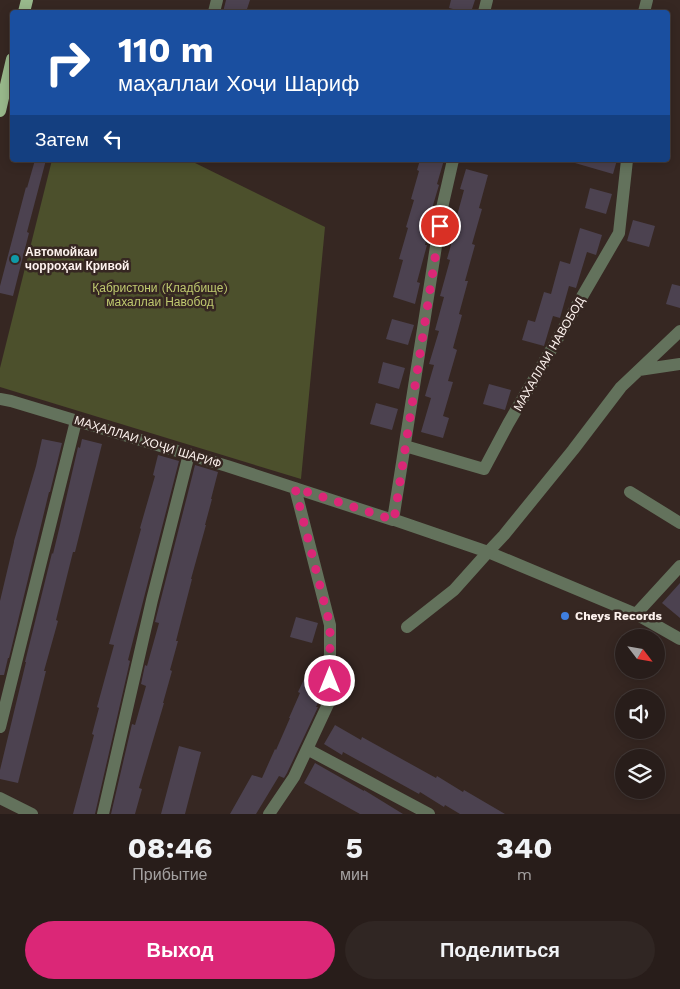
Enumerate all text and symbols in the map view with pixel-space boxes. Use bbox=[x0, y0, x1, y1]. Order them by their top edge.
text: 110 m bbox=[118, 29, 214, 71]
icon: right bbox=[35, 30, 100, 95]
text: маҳаллаи Хоҷи Шариф bbox=[118, 71, 359, 96]
icon: left bbox=[99, 125, 127, 153]
text: Затем bbox=[35, 128, 89, 151]
pin bbox=[419, 205, 461, 247]
icon: arrive bbox=[426, 212, 454, 240]
place label: Автомойкаи чорроҳаи Кривой bbox=[25, 245, 129, 273]
marker: Автомойкаи чорроҳаи Кривой bbox=[9, 253, 21, 265]
park label: Қабристони (Кладбище) махаллаи Навобод bbox=[92, 281, 228, 309]
street label: МАХАЛЛАИ НАВОБОД bbox=[511, 295, 587, 413]
street label: МАҲАЛЛАИ ХОҶИ ШАРИФ bbox=[73, 413, 223, 471]
place label: Cheys Records bbox=[575, 609, 663, 623]
marker: Cheys Records bbox=[559, 610, 571, 622]
north arrow bbox=[615, 629, 665, 679]
map controls bbox=[615, 629, 665, 799]
position arrow bbox=[303, 654, 355, 706]
button: sound bbox=[615, 689, 665, 739]
button: layers bbox=[615, 749, 665, 799]
text: 08:46 bbox=[127, 830, 212, 865]
text: 5 bbox=[346, 830, 363, 865]
text: 340 bbox=[496, 830, 553, 865]
text: Прибытие bbox=[132, 865, 208, 884]
text: мин bbox=[340, 865, 369, 884]
text: m bbox=[517, 865, 532, 884]
button: Выход bbox=[25, 921, 335, 979]
button: Поделиться bbox=[345, 921, 655, 979]

